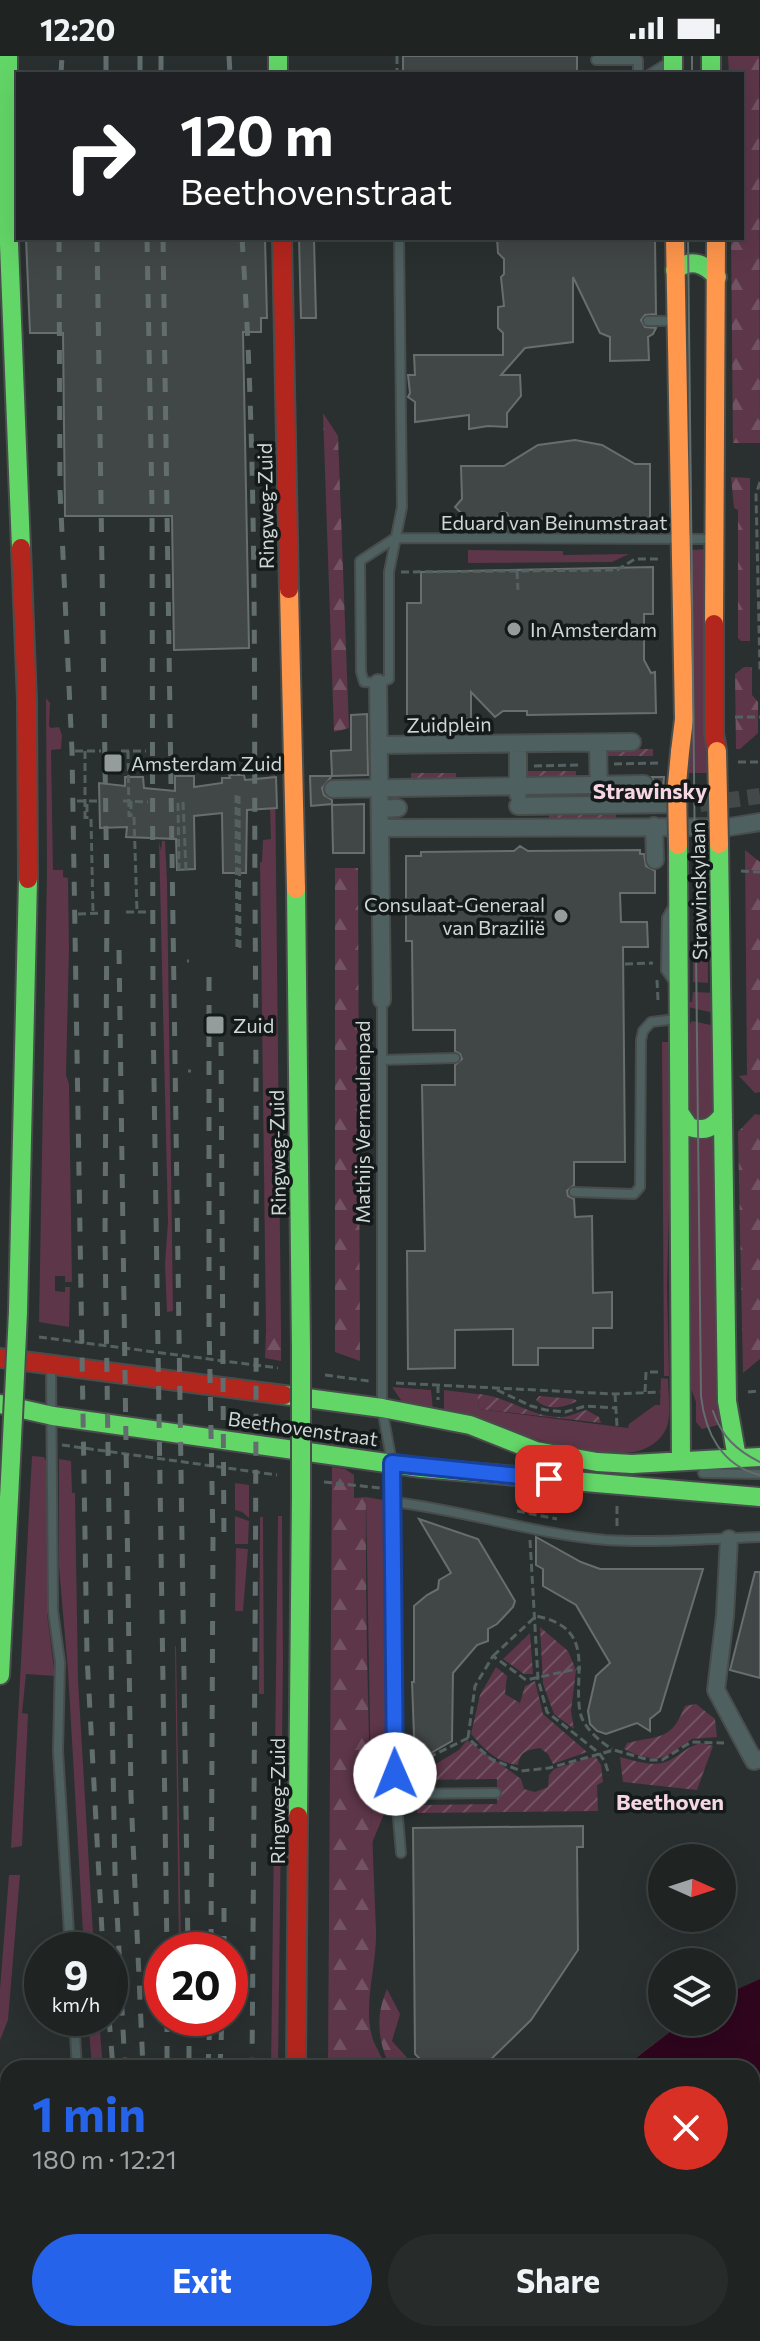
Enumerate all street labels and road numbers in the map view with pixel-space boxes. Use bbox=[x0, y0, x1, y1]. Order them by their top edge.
street label: Ringweg-Zuid bbox=[252, 443, 278, 569]
street label: Eduard van Beinumstraat bbox=[441, 510, 667, 534]
street label: Zuidplein bbox=[406, 711, 492, 737]
street label: Strawinskylaan bbox=[685, 822, 711, 960]
street label: Mathijs Vermeulenpad bbox=[350, 1020, 374, 1224]
street label: Ringweg-Zuid bbox=[264, 1090, 290, 1216]
street label: Beethovenstraat bbox=[226, 1406, 380, 1450]
street label: Ringweg-Zuid bbox=[265, 1738, 289, 1864]

